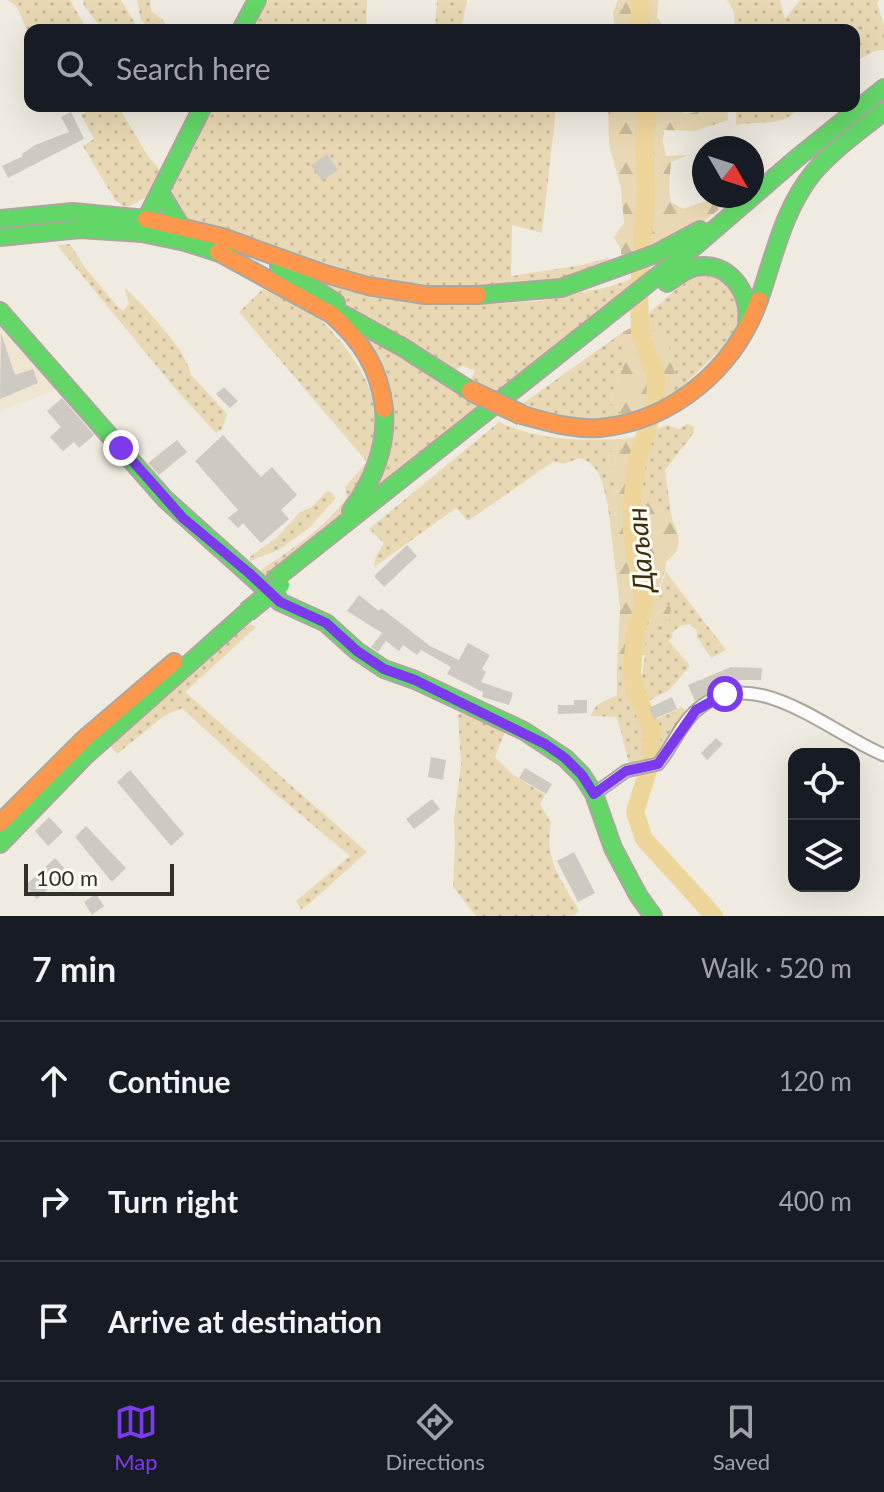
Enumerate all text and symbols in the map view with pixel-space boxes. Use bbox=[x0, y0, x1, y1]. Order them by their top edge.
search box bbox=[24, 24, 860, 112]
icon: search bbox=[52, 46, 96, 90]
text: Search here bbox=[116, 50, 271, 86]
north arrow bbox=[692, 136, 764, 208]
route end bbox=[103, 430, 139, 466]
water label: Даљан bbox=[618, 506, 660, 596]
route start bbox=[707, 676, 743, 712]
map controls bbox=[788, 748, 860, 892]
button: locate bbox=[788, 748, 860, 820]
button: layers bbox=[788, 820, 860, 892]
scale bar bbox=[24, 860, 174, 896]
text: 100 m bbox=[36, 864, 98, 891]
text: 7 min bbox=[32, 948, 116, 989]
text: Walk · 520 m bbox=[701, 952, 852, 984]
icon: ahead bbox=[32, 1059, 76, 1103]
text: Continue bbox=[108, 1063, 231, 1099]
text: 120 m bbox=[779, 1065, 852, 1097]
icon: right bbox=[32, 1179, 76, 1223]
text: Turn right bbox=[108, 1183, 238, 1219]
text: 400 m bbox=[779, 1185, 852, 1217]
icon: arrive bbox=[32, 1299, 76, 1343]
text: Arrive at destination bbox=[108, 1303, 382, 1339]
tab: Map bbox=[114, 1400, 158, 1475]
tab: Directions bbox=[386, 1400, 485, 1475]
tab: Saved bbox=[713, 1400, 770, 1475]

